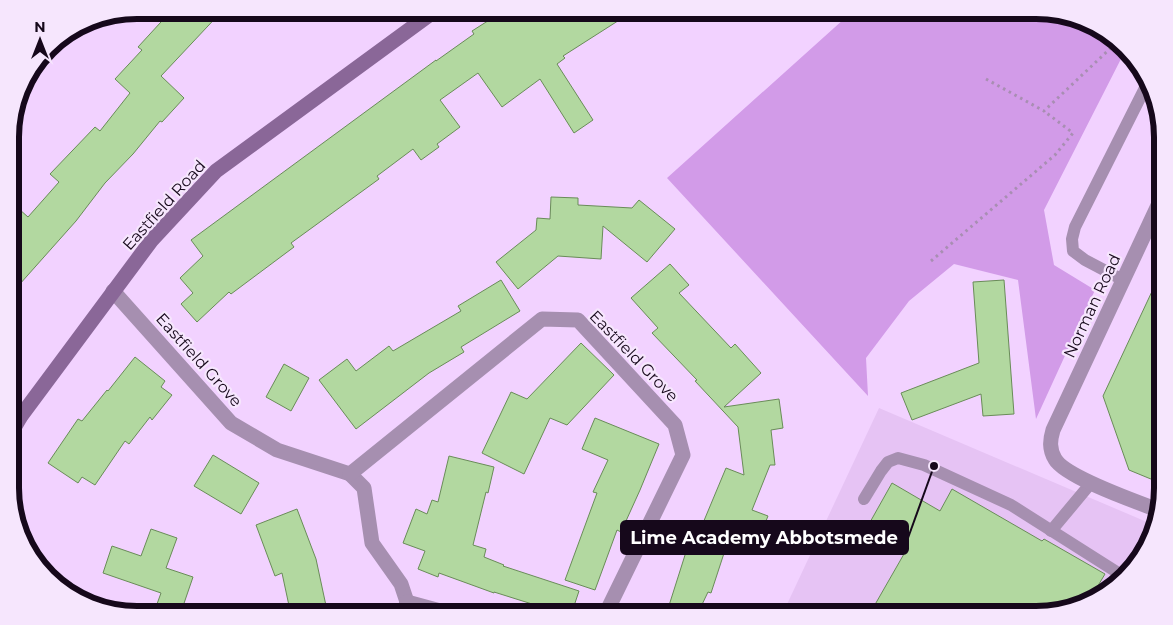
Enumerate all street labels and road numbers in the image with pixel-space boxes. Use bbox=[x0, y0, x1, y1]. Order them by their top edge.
street label: Eastfield Road bbox=[119, 156, 209, 254]
street label: Norman Road bbox=[1060, 251, 1124, 361]
street label: Eastfield Grove bbox=[586, 306, 682, 406]
street label: Eastfield Grove bbox=[152, 309, 246, 411]

